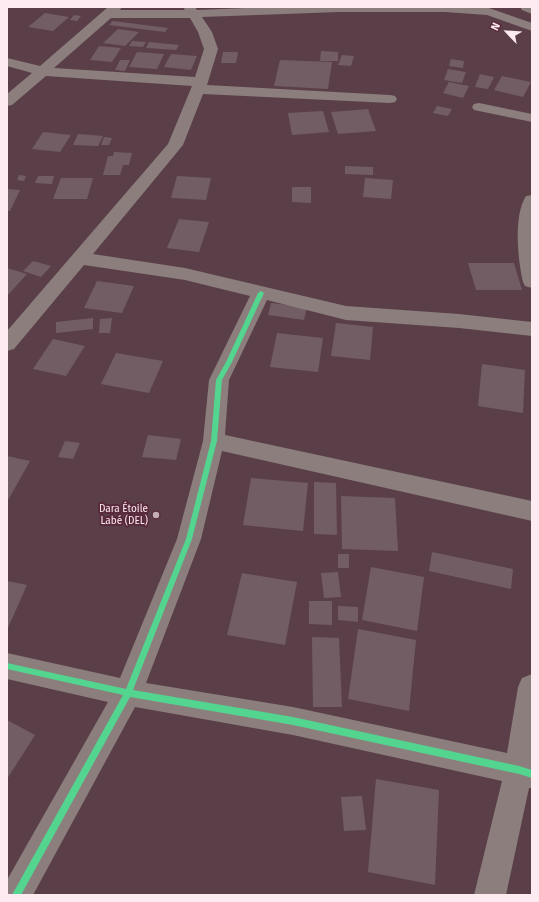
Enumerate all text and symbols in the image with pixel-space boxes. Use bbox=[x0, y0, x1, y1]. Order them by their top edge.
north arrow bbox=[487, 12, 527, 52]
text: N bbox=[488, 21, 503, 33]
place label: Dara Étoile Labé (DEL) bbox=[99, 503, 148, 526]
marker: Dara Étoile Labé (DEL) bbox=[151, 510, 161, 520]

